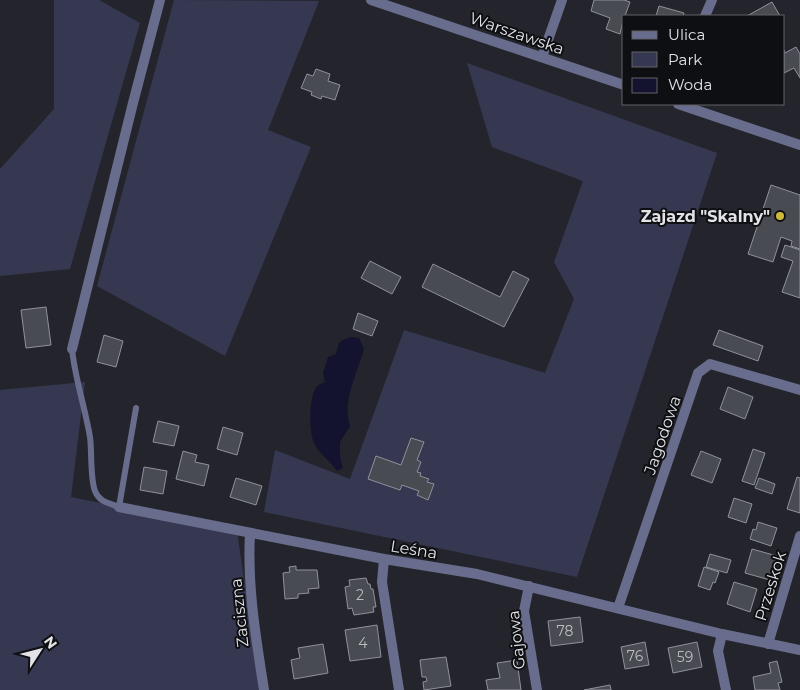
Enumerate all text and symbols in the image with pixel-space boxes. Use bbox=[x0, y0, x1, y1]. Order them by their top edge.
street label: Warszawska bbox=[467, 8, 567, 59]
legend bbox=[622, 15, 785, 105]
text: Ulica bbox=[668, 25, 705, 44]
text: Park bbox=[668, 50, 702, 69]
text: Woda bbox=[668, 75, 712, 94]
place label: Zajazd "Skalny" bbox=[641, 207, 770, 226]
marker: Zajazd "Skalny" bbox=[774, 210, 786, 222]
street label: Jagodowa bbox=[640, 393, 685, 478]
street label: Leśna bbox=[389, 536, 439, 563]
street label: Przeskok bbox=[751, 549, 790, 623]
street label: Zaciszna bbox=[226, 577, 253, 648]
house number: 2 bbox=[356, 586, 364, 604]
street label: Gajowa bbox=[504, 610, 529, 670]
house number: 78 bbox=[557, 622, 574, 640]
north arrow bbox=[15, 625, 65, 675]
text: N bbox=[40, 632, 61, 652]
house number: 4 bbox=[358, 634, 368, 652]
house number: 76 bbox=[627, 647, 644, 665]
house number: 59 bbox=[677, 648, 693, 666]

